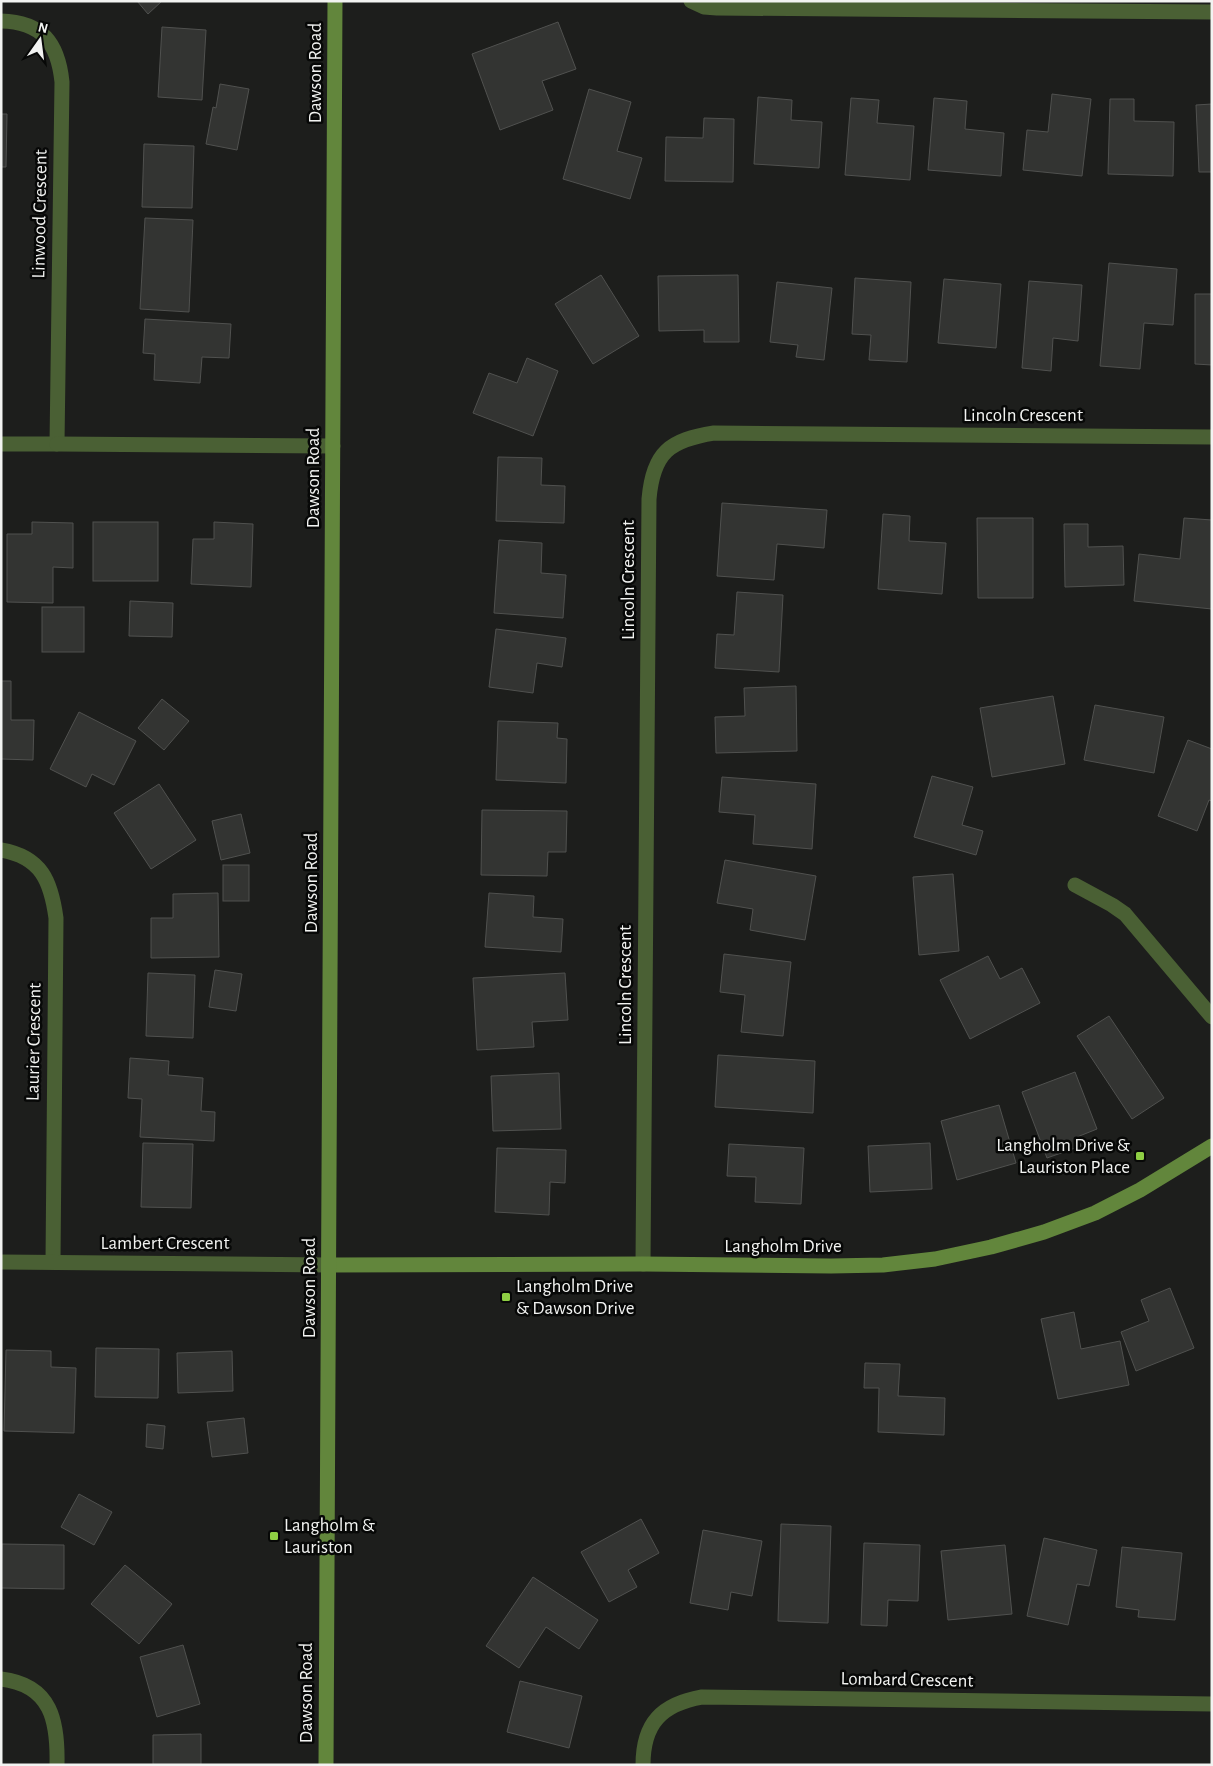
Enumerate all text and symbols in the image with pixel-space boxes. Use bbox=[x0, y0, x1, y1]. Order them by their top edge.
north arrow bbox=[15, 15, 65, 65]
text: N bbox=[36, 20, 49, 36]
street label: Dawson Road bbox=[306, 23, 325, 123]
street label: Linwood Crescent bbox=[29, 149, 51, 279]
street label: Lincoln Crescent bbox=[963, 406, 1083, 425]
street label: Dawson Road bbox=[304, 428, 323, 528]
street label: Lincoln Crescent bbox=[619, 520, 638, 640]
street label: Dawson Road bbox=[302, 833, 321, 933]
street label: Lincoln Crescent bbox=[616, 925, 635, 1045]
street label: Laurier Crescent bbox=[23, 983, 45, 1101]
place label: Langholm Drive & Lauriston Place bbox=[996, 1136, 1130, 1177]
marker: Langholm Drive & Lauriston Place bbox=[1134, 1150, 1146, 1162]
street label: Lambert Crescent bbox=[101, 1234, 229, 1253]
street label: Langholm Drive bbox=[724, 1237, 842, 1256]
street label: Dawson Road bbox=[300, 1238, 319, 1338]
place label: Langholm Drive & Dawson Drive bbox=[516, 1277, 635, 1318]
marker: Langholm Drive & Dawson Drive bbox=[500, 1291, 512, 1303]
place label: Langholm & Lauriston bbox=[284, 1516, 375, 1557]
marker: Langholm & Lauriston bbox=[268, 1530, 280, 1542]
street label: Dawson Road bbox=[297, 1643, 316, 1743]
street label: Lombard Crescent bbox=[840, 1669, 974, 1691]

